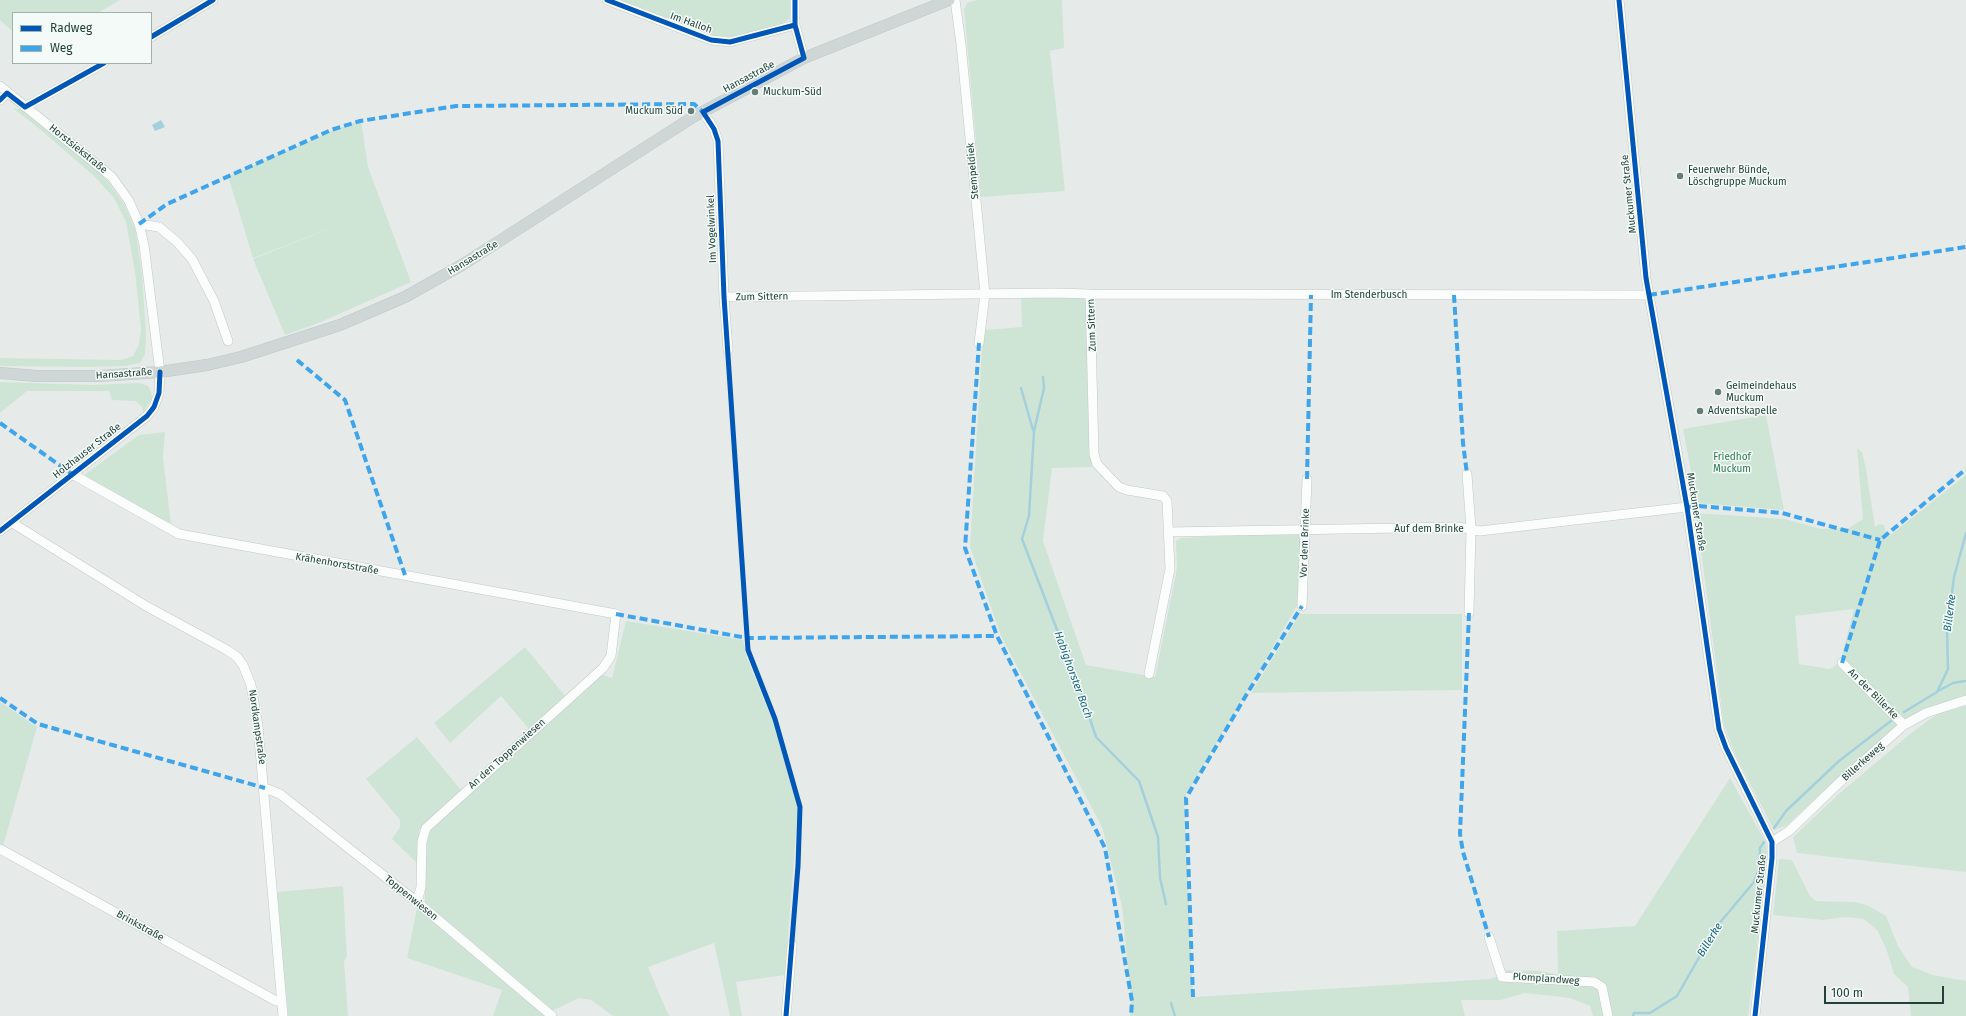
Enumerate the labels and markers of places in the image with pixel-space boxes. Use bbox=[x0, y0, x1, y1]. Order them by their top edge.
place label: Muckum-Süd bbox=[763, 86, 822, 98]
marker: Muckum-Süd bbox=[750, 87, 760, 97]
place label: Muckum Süd bbox=[625, 105, 683, 117]
marker: Muckum Süd bbox=[686, 106, 696, 116]
place label: Feuerwehr Bünde, Löschgruppe Muckum bbox=[1688, 164, 1787, 188]
marker: Feuerwehr Bünde, Löschgruppe Muckum bbox=[1675, 171, 1685, 181]
place label: Geimeindehaus Muckum bbox=[1726, 380, 1796, 404]
marker: Geimeindehaus Muckum bbox=[1713, 387, 1723, 397]
place label: Adventskapelle bbox=[1708, 405, 1777, 417]
marker: Adventskapelle bbox=[1695, 406, 1705, 416]

